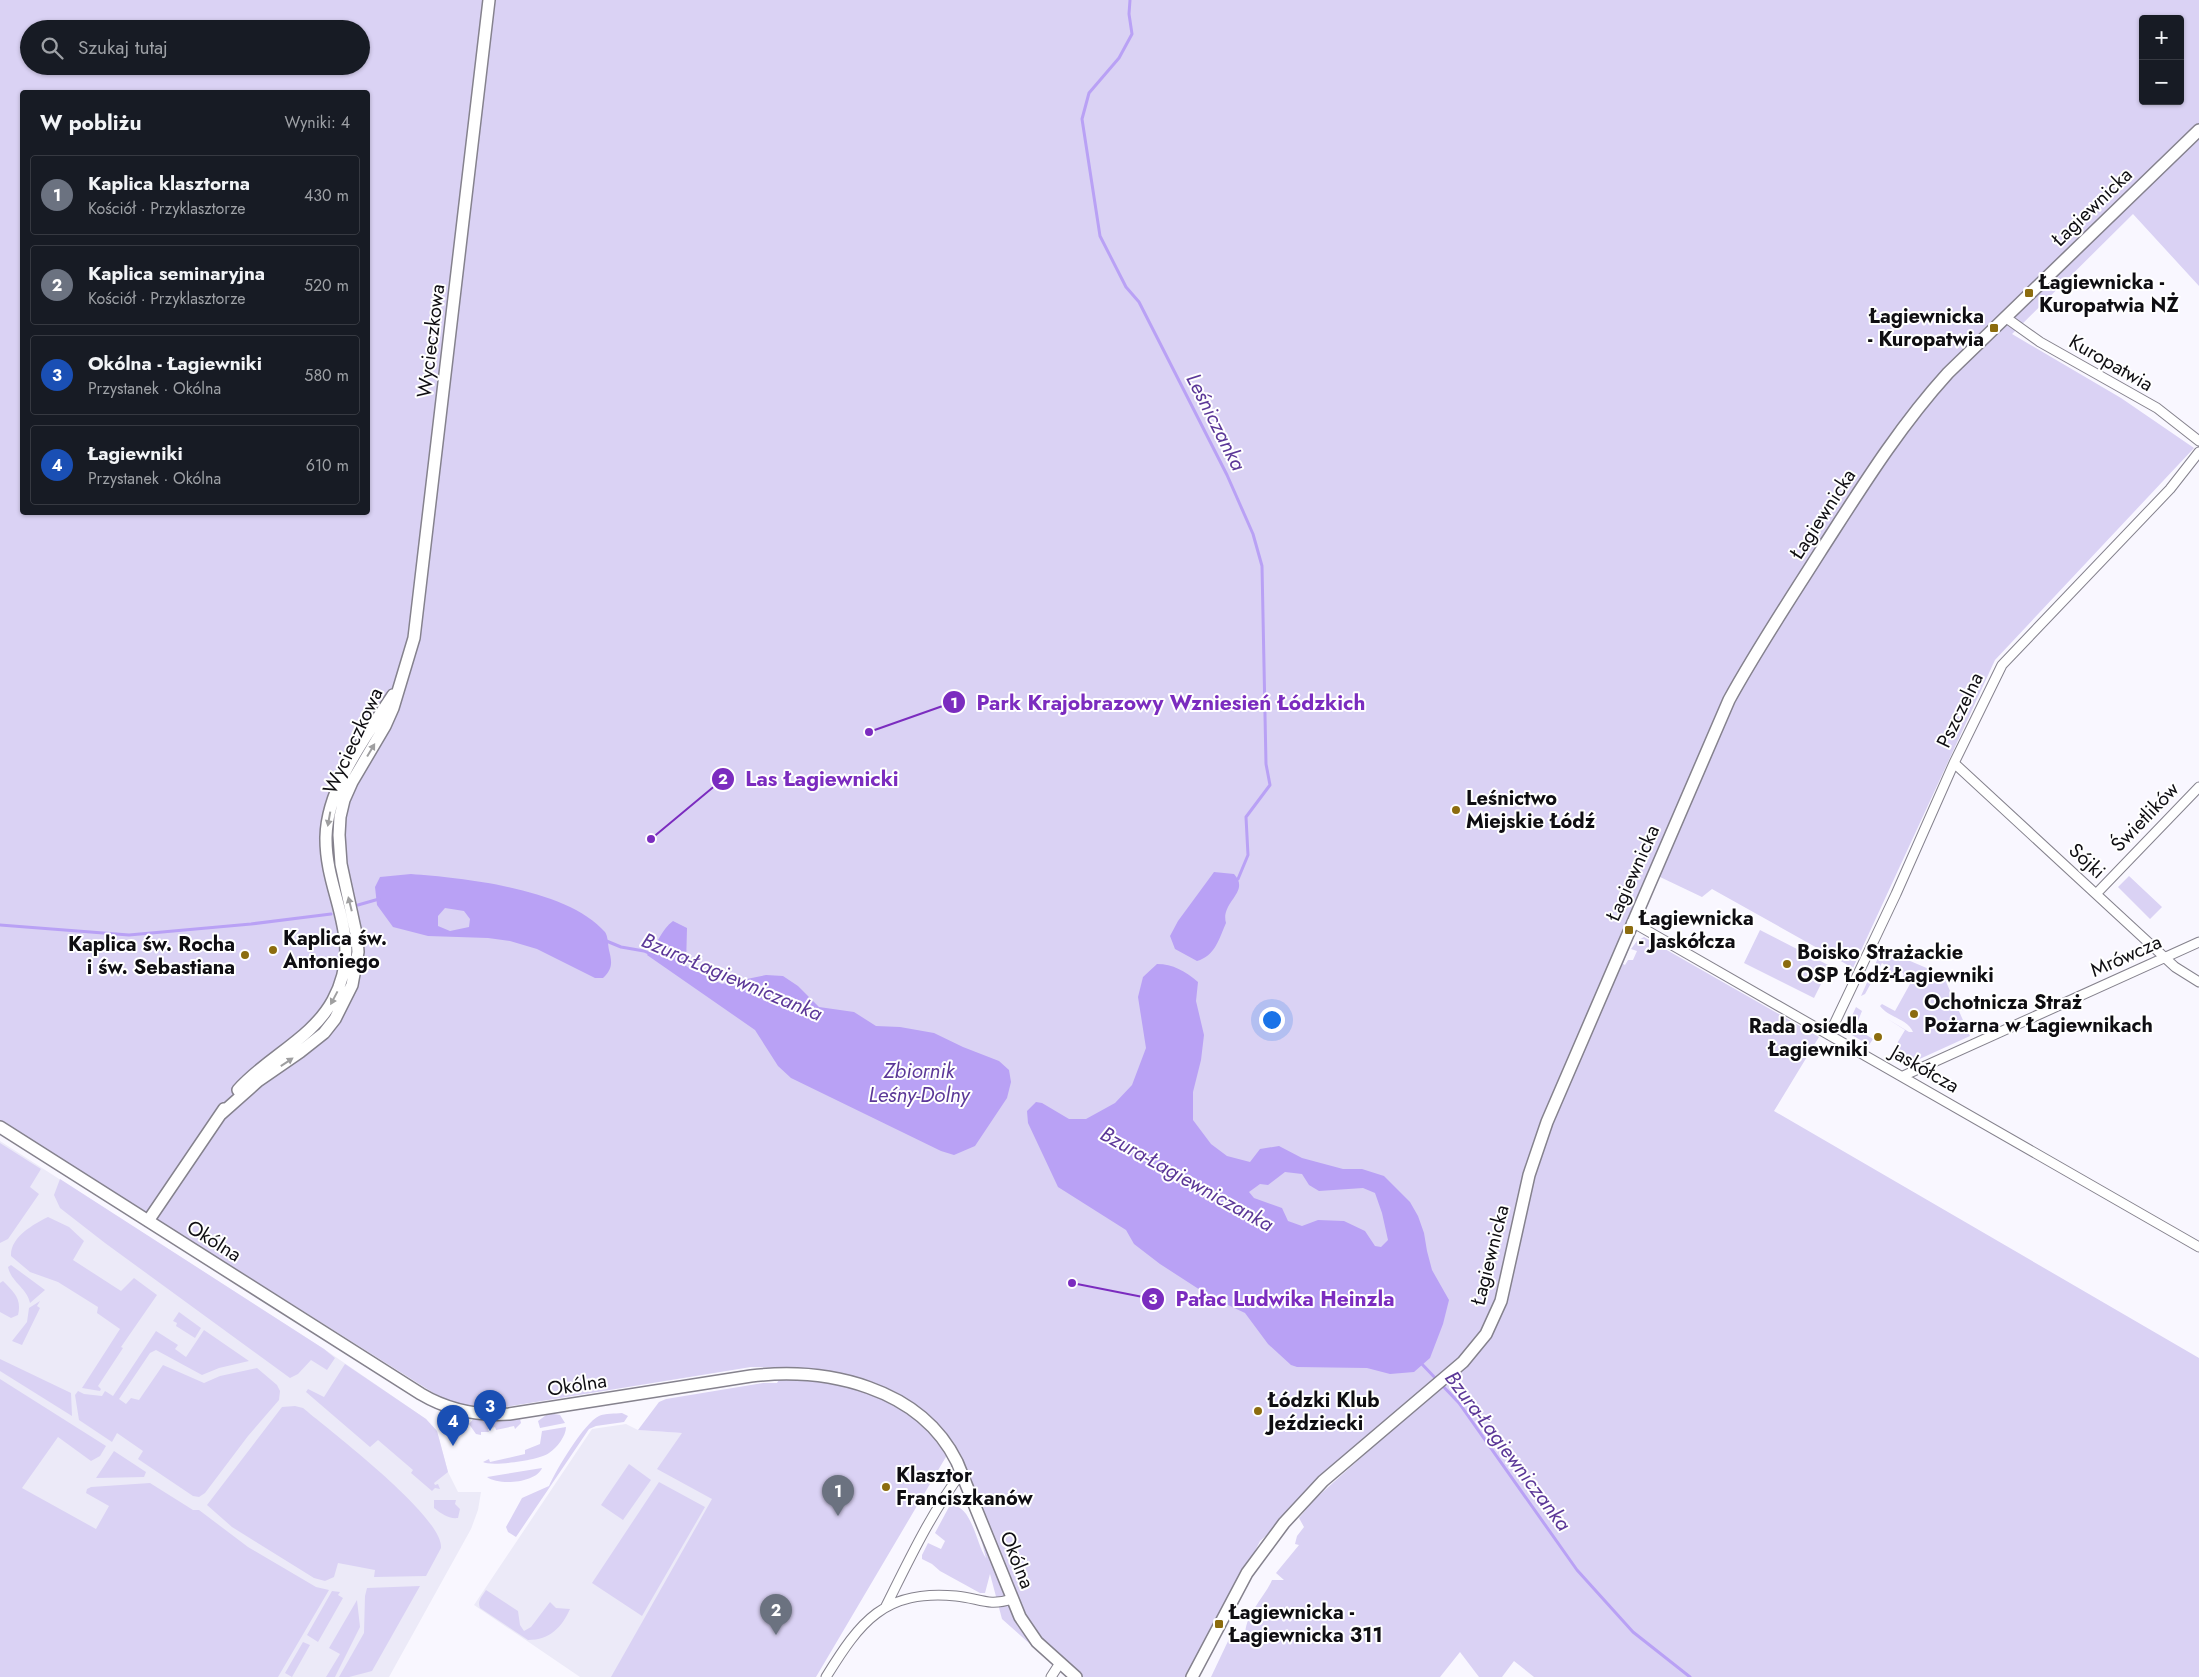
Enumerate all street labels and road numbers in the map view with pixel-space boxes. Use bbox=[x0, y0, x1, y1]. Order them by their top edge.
street label: Łagiewnicka bbox=[2044, 161, 2139, 254]
street label: Wycieczkowa bbox=[410, 282, 452, 400]
street label: Kuropatwia bbox=[2064, 327, 2158, 399]
street label: Łagiewnicka bbox=[1782, 463, 1863, 566]
street label: Pszczelna bbox=[1929, 667, 1991, 753]
street label: Wycieczkowa bbox=[316, 683, 390, 799]
street label: Świetlików bbox=[2104, 775, 2186, 859]
street label: Łagiewnicka bbox=[1599, 820, 1667, 927]
street label: Sójki bbox=[2062, 836, 2112, 886]
street label: Mrówcza bbox=[2086, 927, 2166, 985]
street label: Jaskółcza bbox=[1883, 1036, 1965, 1100]
street label: Łagiewnicka bbox=[1463, 1202, 1516, 1309]
street label: Okólna bbox=[181, 1213, 247, 1269]
street label: Okólna bbox=[545, 1366, 609, 1404]
street label: Okólna bbox=[992, 1527, 1042, 1593]

